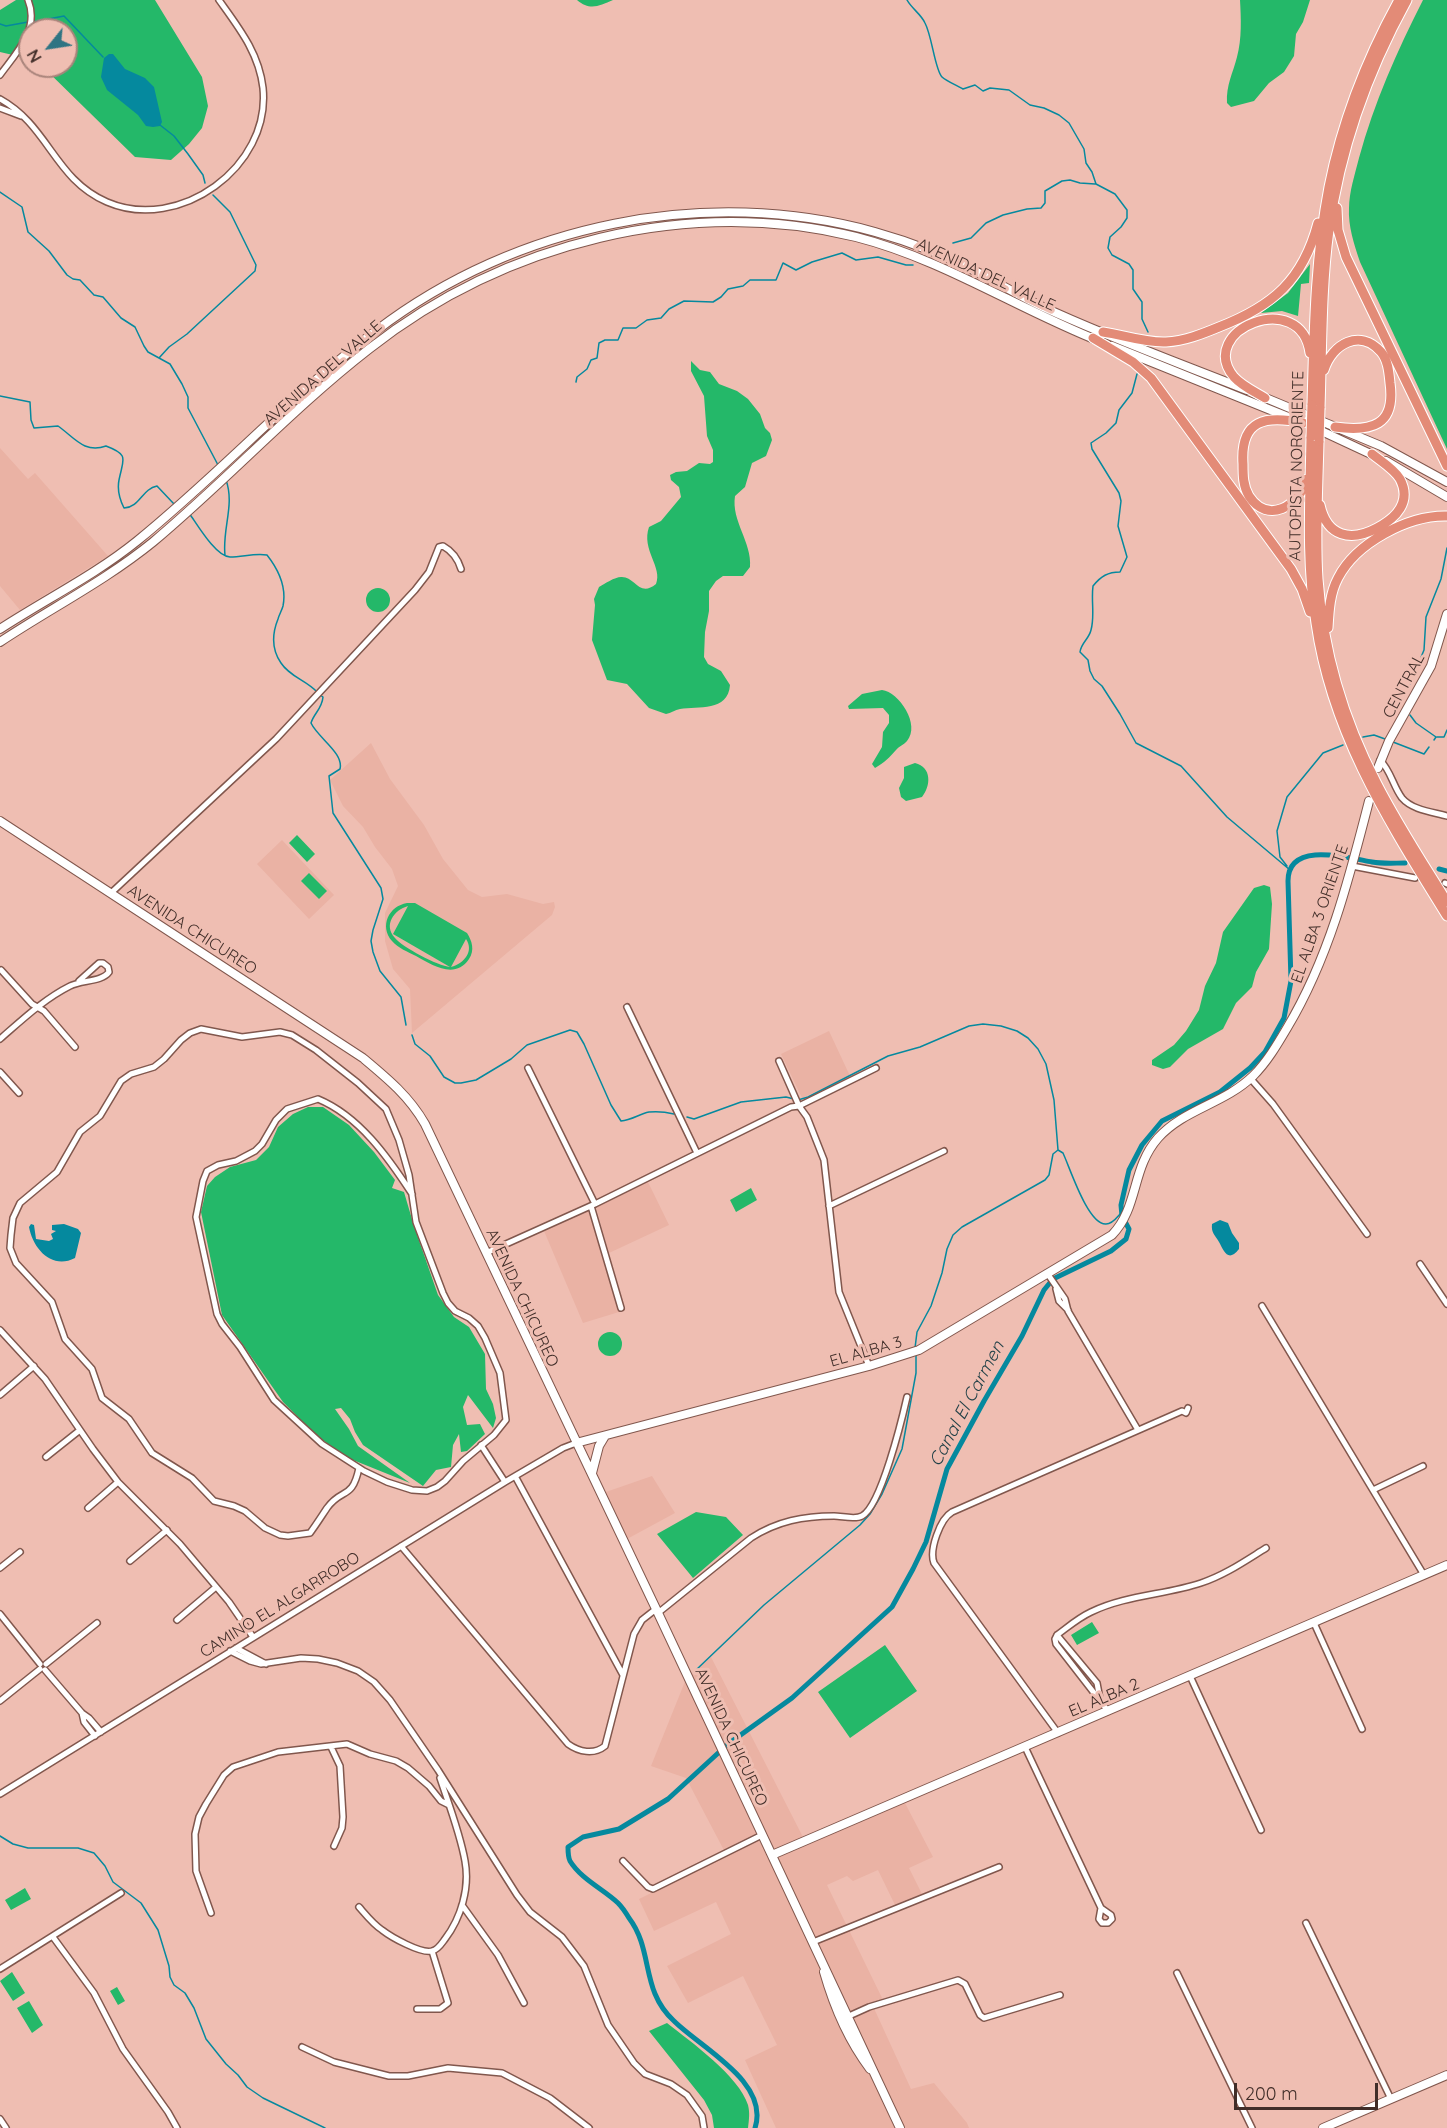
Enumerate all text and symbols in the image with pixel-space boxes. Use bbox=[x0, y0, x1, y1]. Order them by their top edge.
north arrow bbox=[18, 18, 78, 78]
text: N bbox=[23, 46, 46, 66]
street label: AVENIDA DEL VALLE bbox=[914, 235, 1058, 315]
street label: AVENIDA DEL VALLE bbox=[260, 316, 386, 430]
street label: AUTOPISTA NORORIENTE bbox=[1286, 371, 1308, 561]
street label: CENTRAL bbox=[1379, 650, 1429, 722]
street label: EL ALBA 3 ORIENTE bbox=[1287, 842, 1353, 986]
street label: AVENIDA CHICUREO bbox=[124, 881, 260, 979]
street label: AVENIDA CHICUREO bbox=[482, 1226, 562, 1370]
street label: EL ALBA 3 bbox=[828, 1333, 904, 1371]
water label: Canal El Carmen bbox=[925, 1338, 1009, 1470]
street label: CAMINO EL ALGARROBO bbox=[197, 1548, 363, 1662]
street label: AVENIDA CHICUREO bbox=[691, 1665, 771, 1809]
street label: EL ALBA 2 bbox=[1066, 1675, 1142, 1721]
scale bar bbox=[1237, 2071, 1381, 2109]
text: 200 m bbox=[1245, 2082, 1298, 2105]

